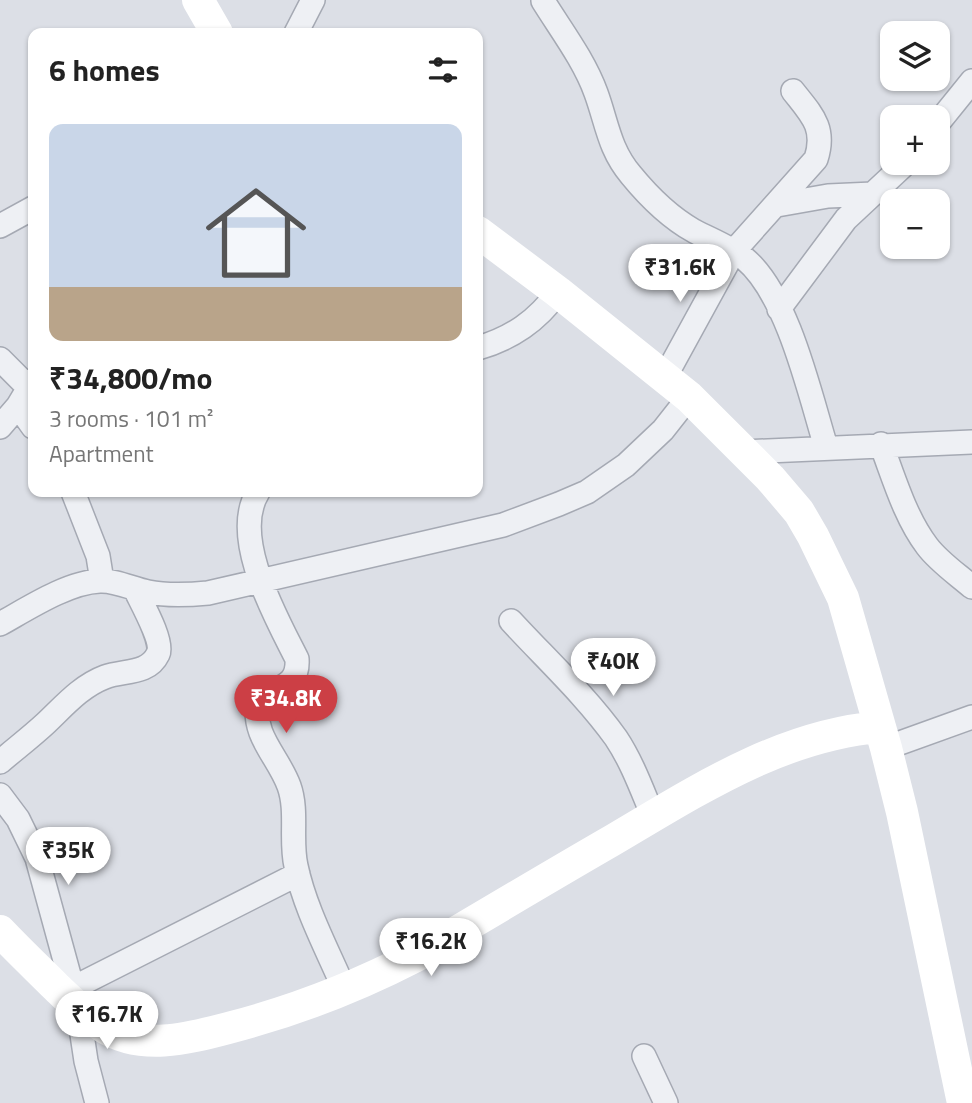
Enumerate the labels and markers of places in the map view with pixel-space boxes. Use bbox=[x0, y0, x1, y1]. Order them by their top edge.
pin: ₹31.6K bbox=[623, 244, 737, 304]
pin: ₹40K bbox=[572, 638, 654, 698]
pin: ₹34.8K bbox=[229, 676, 343, 735]
pin: ₹35K bbox=[27, 828, 109, 887]
pin: ₹16.2K bbox=[374, 918, 488, 978]
pin: ₹16.7K bbox=[50, 992, 164, 1051]

